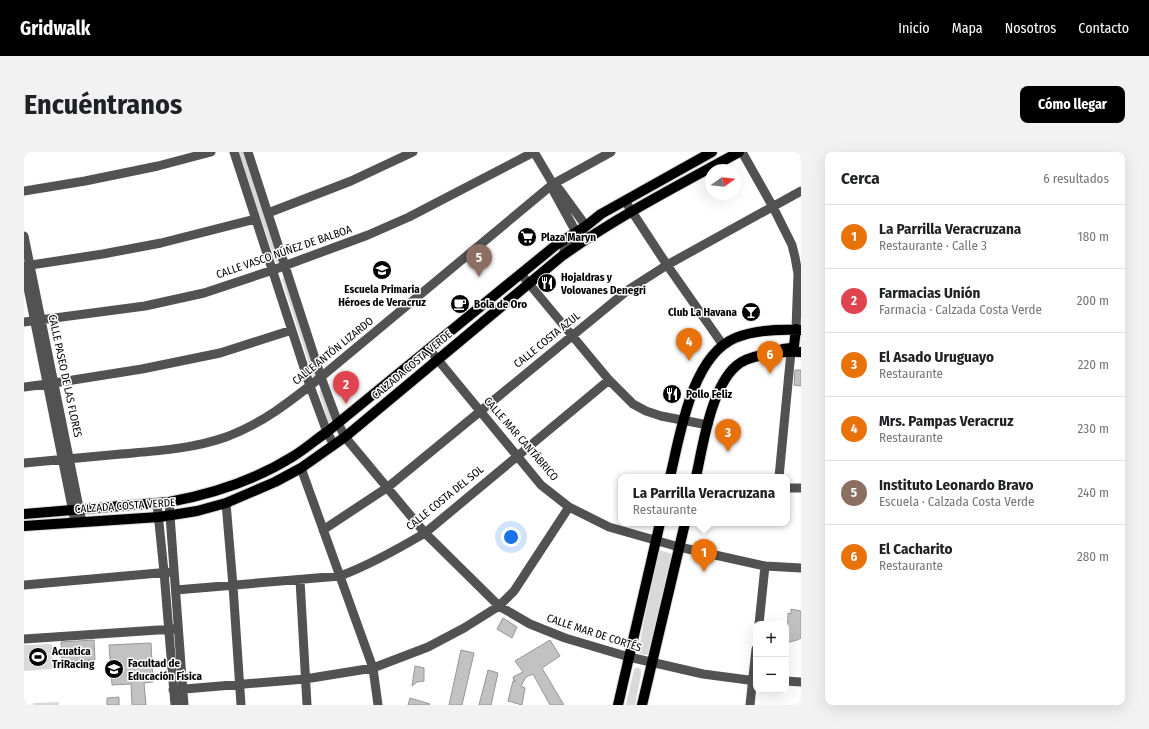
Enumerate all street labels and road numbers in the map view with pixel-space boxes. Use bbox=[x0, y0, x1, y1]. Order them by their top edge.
street label: CALLE VASCO NÚÑEZ DE BALBOA bbox=[214, 222, 354, 281]
street label: CALLE COSTA AZUL bbox=[511, 309, 583, 371]
street label: CALLE PASEO DE LAS FLORES bbox=[46, 313, 84, 439]
street label: CALLE ANTÓN LIZARDO bbox=[289, 314, 376, 388]
street label: CALZADA COSTA VERDE bbox=[369, 328, 455, 402]
street label: CALLE MAR CANTÁBRICO bbox=[481, 394, 562, 484]
street label: CALLE COSTA DEL SOL bbox=[404, 463, 486, 533]
street label: CALZADA COSTA VERDE bbox=[74, 496, 176, 516]
street label: CALLE MAR DE CORTÉS bbox=[545, 611, 644, 655]

